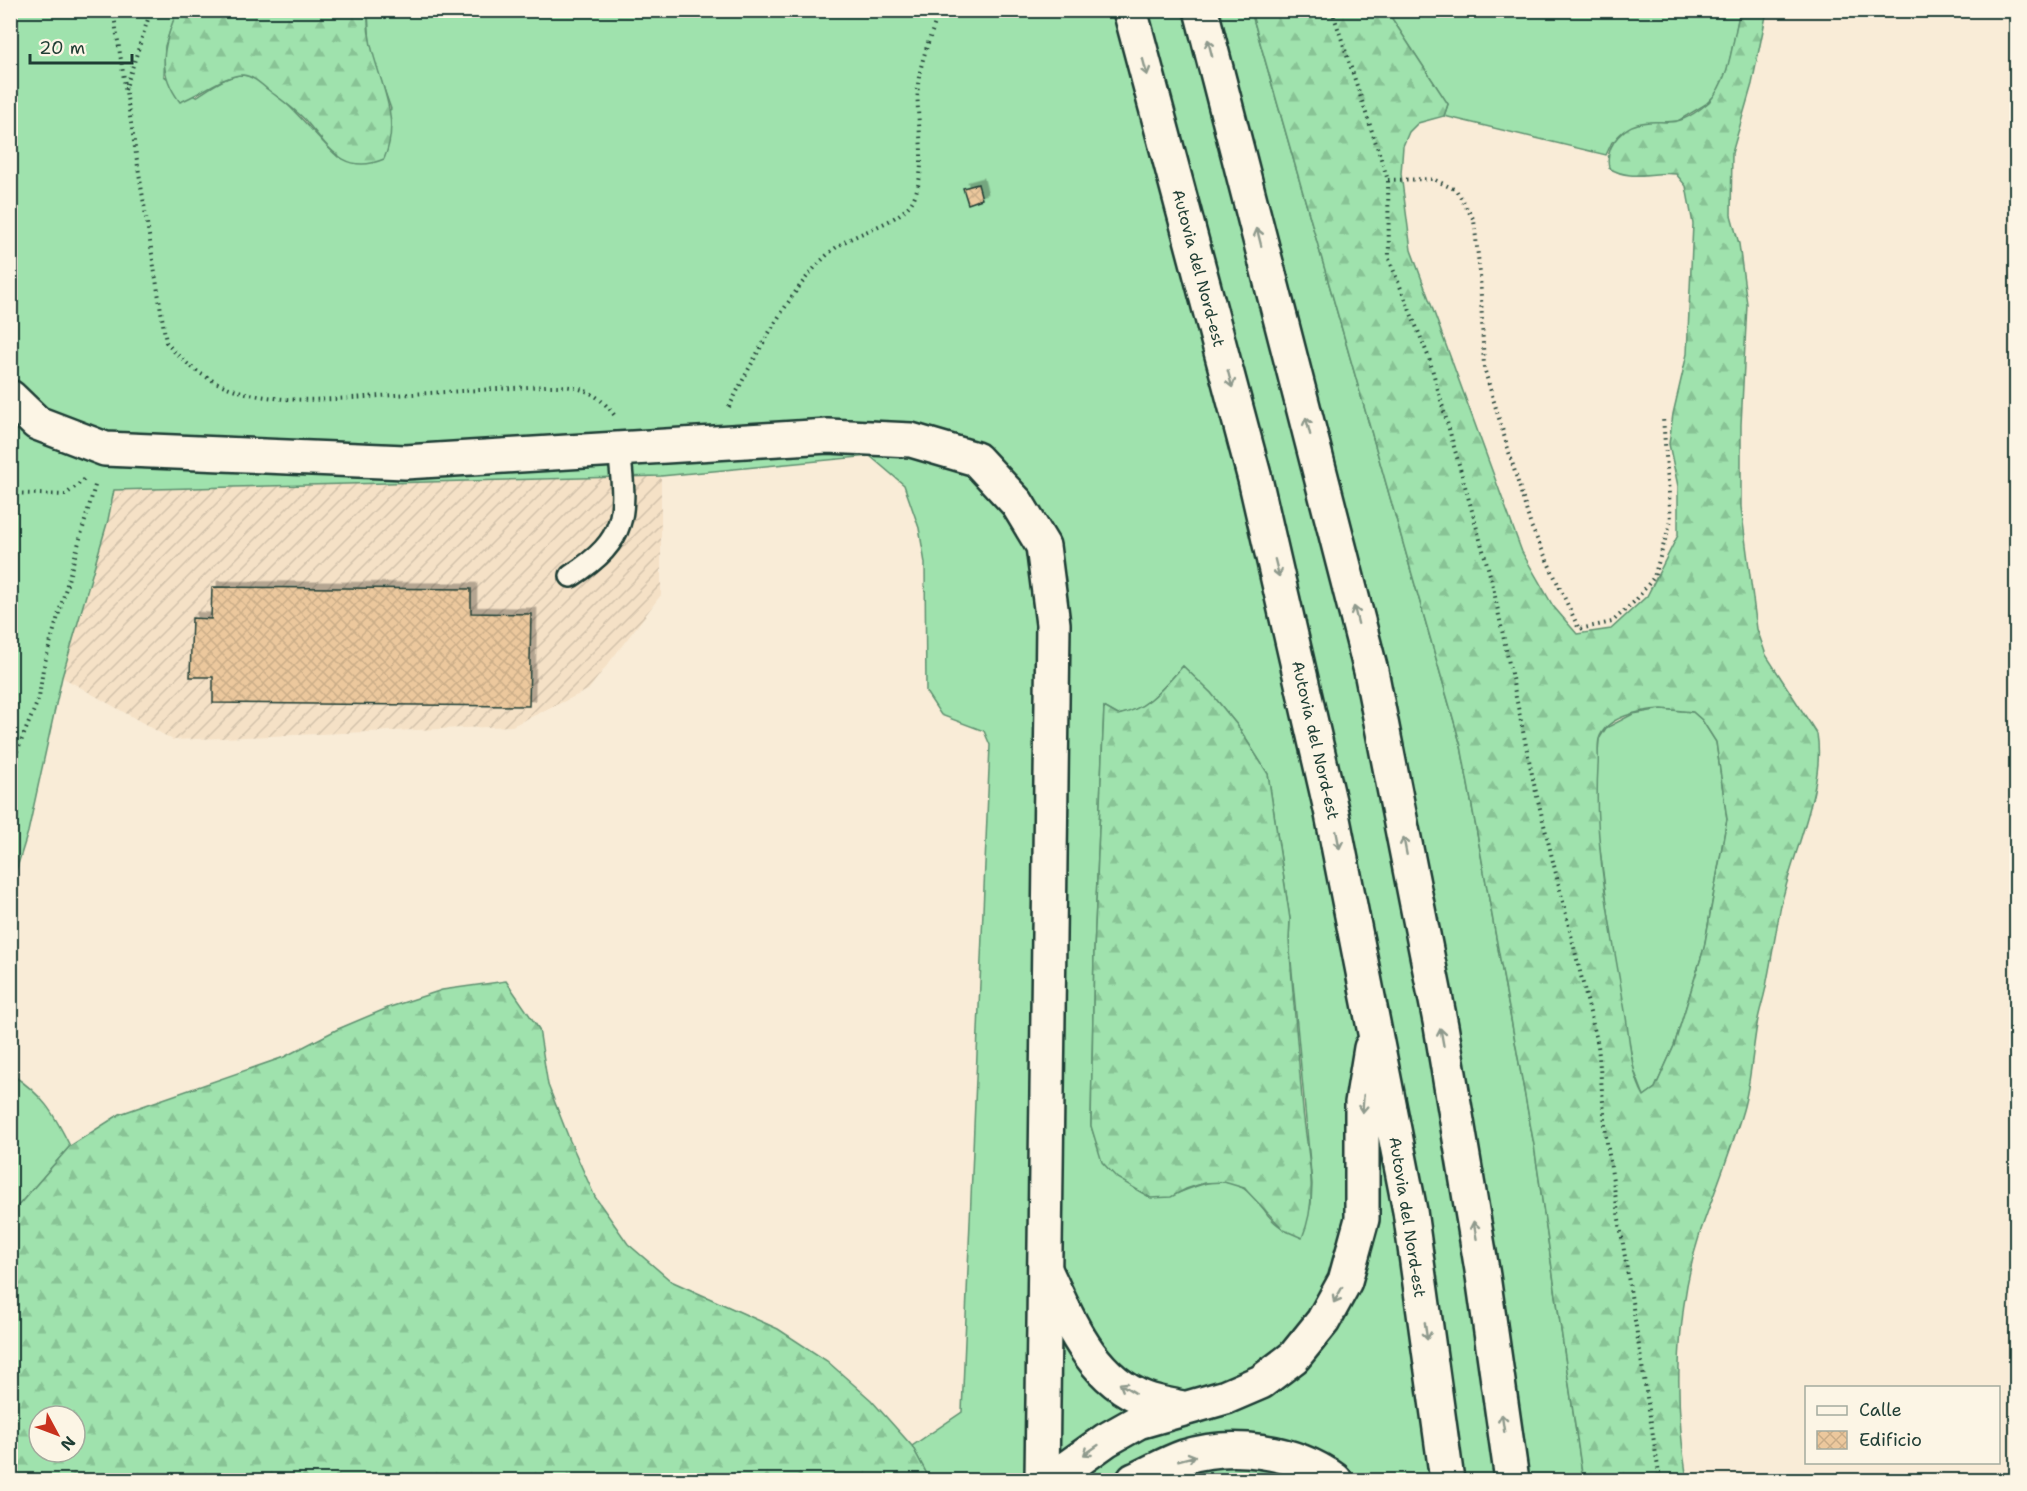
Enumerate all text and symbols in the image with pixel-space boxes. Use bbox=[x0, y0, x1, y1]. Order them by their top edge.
scale bar bbox=[30, 27, 132, 65]
text: 20 m bbox=[39, 36, 85, 60]
one-way arrow bbox=[1204, 39, 1216, 58]
one-way arrow bbox=[1139, 57, 1151, 76]
street label: Autovia del Nord-est bbox=[1167, 187, 1230, 349]
one-way arrow bbox=[1253, 228, 1264, 247]
one-way arrow bbox=[1224, 369, 1236, 388]
one-way arrow bbox=[1301, 417, 1313, 436]
one-way arrow bbox=[1271, 558, 1283, 577]
one-way arrow bbox=[1350, 605, 1362, 624]
street label: Autovia del Nord-est bbox=[1287, 659, 1344, 822]
one-way arrow bbox=[1333, 830, 1344, 850]
one-way arrow bbox=[1399, 837, 1410, 856]
one-way arrow bbox=[1437, 1028, 1448, 1048]
one-way arrow bbox=[1357, 1093, 1368, 1113]
street label: Autovia del Nord-est bbox=[1384, 1135, 1431, 1299]
one-way arrow bbox=[1469, 1220, 1480, 1240]
one-way arrow bbox=[1332, 1285, 1343, 1303]
one-way arrow bbox=[1421, 1321, 1432, 1340]
one-way arrow bbox=[1119, 1382, 1136, 1394]
legend bbox=[1805, 1386, 2000, 1464]
text: Calle bbox=[1859, 1398, 1902, 1422]
north arrow bbox=[27, 1404, 87, 1464]
one-way arrow bbox=[1498, 1413, 1509, 1433]
text: Edificio bbox=[1859, 1428, 1922, 1452]
text: N bbox=[56, 1432, 80, 1455]
one-way arrow bbox=[1084, 1444, 1100, 1456]
one-way arrow bbox=[1177, 1451, 1196, 1463]

